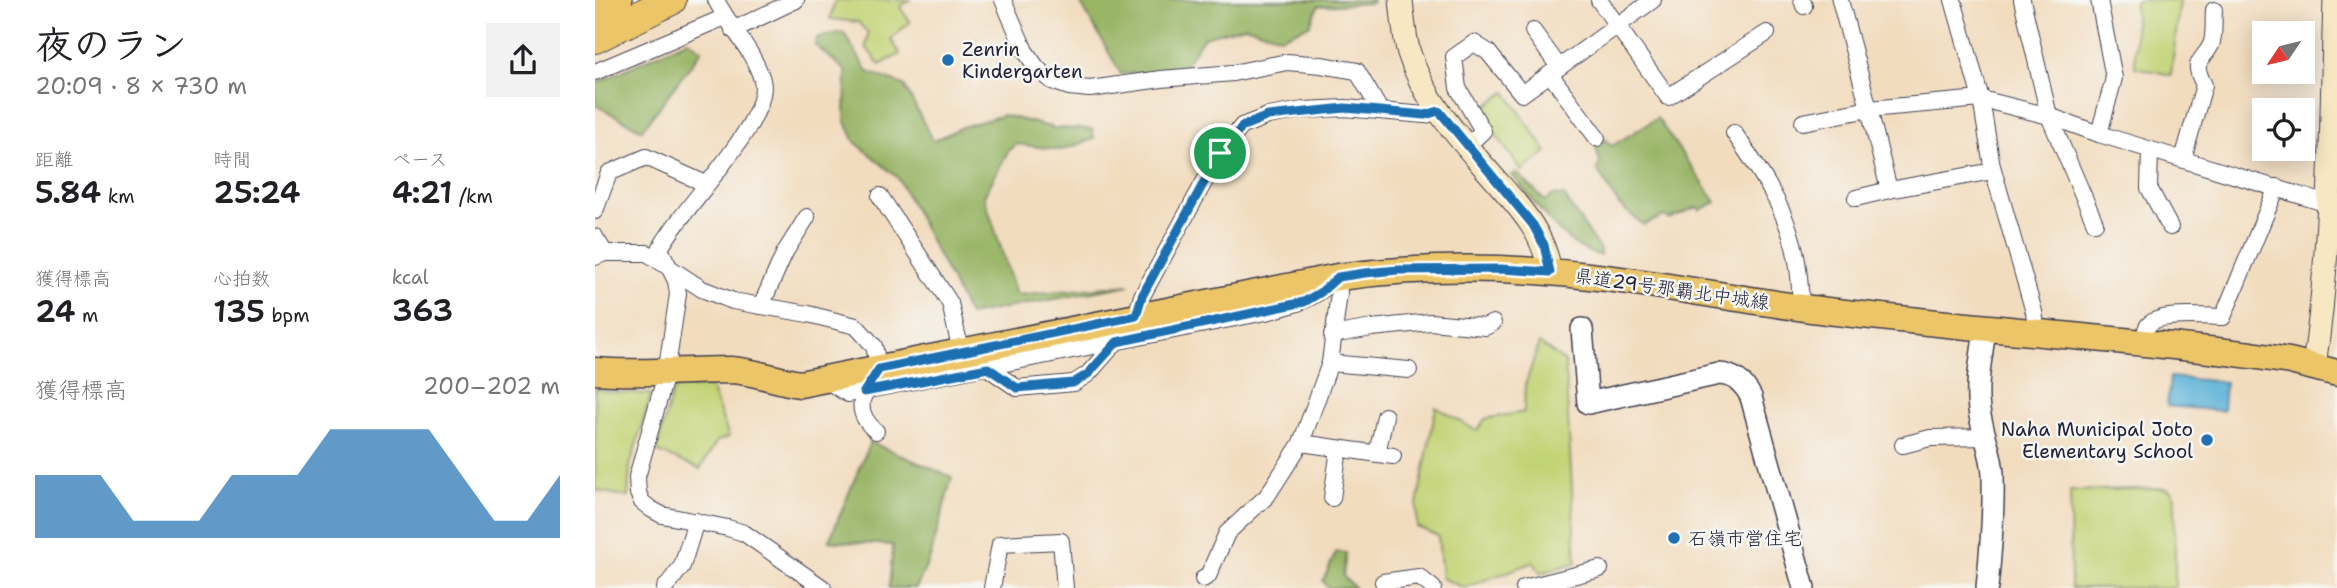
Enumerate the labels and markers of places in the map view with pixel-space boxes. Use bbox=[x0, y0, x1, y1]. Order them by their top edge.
place label: Zenrin Kindergarten bbox=[962, 37, 1083, 84]
marker: Zenrin Kindergarten bbox=[940, 52, 956, 68]
pin bbox=[1190, 123, 1250, 183]
place label: Naha Municipal Joto Elementary School bbox=[2001, 417, 2193, 464]
marker: Naha Municipal Joto Elementary School bbox=[2199, 432, 2215, 448]
place label: 石嶺市営住宅 bbox=[1688, 526, 1802, 551]
marker: 石嶺市営住宅 bbox=[1666, 530, 1682, 546]

